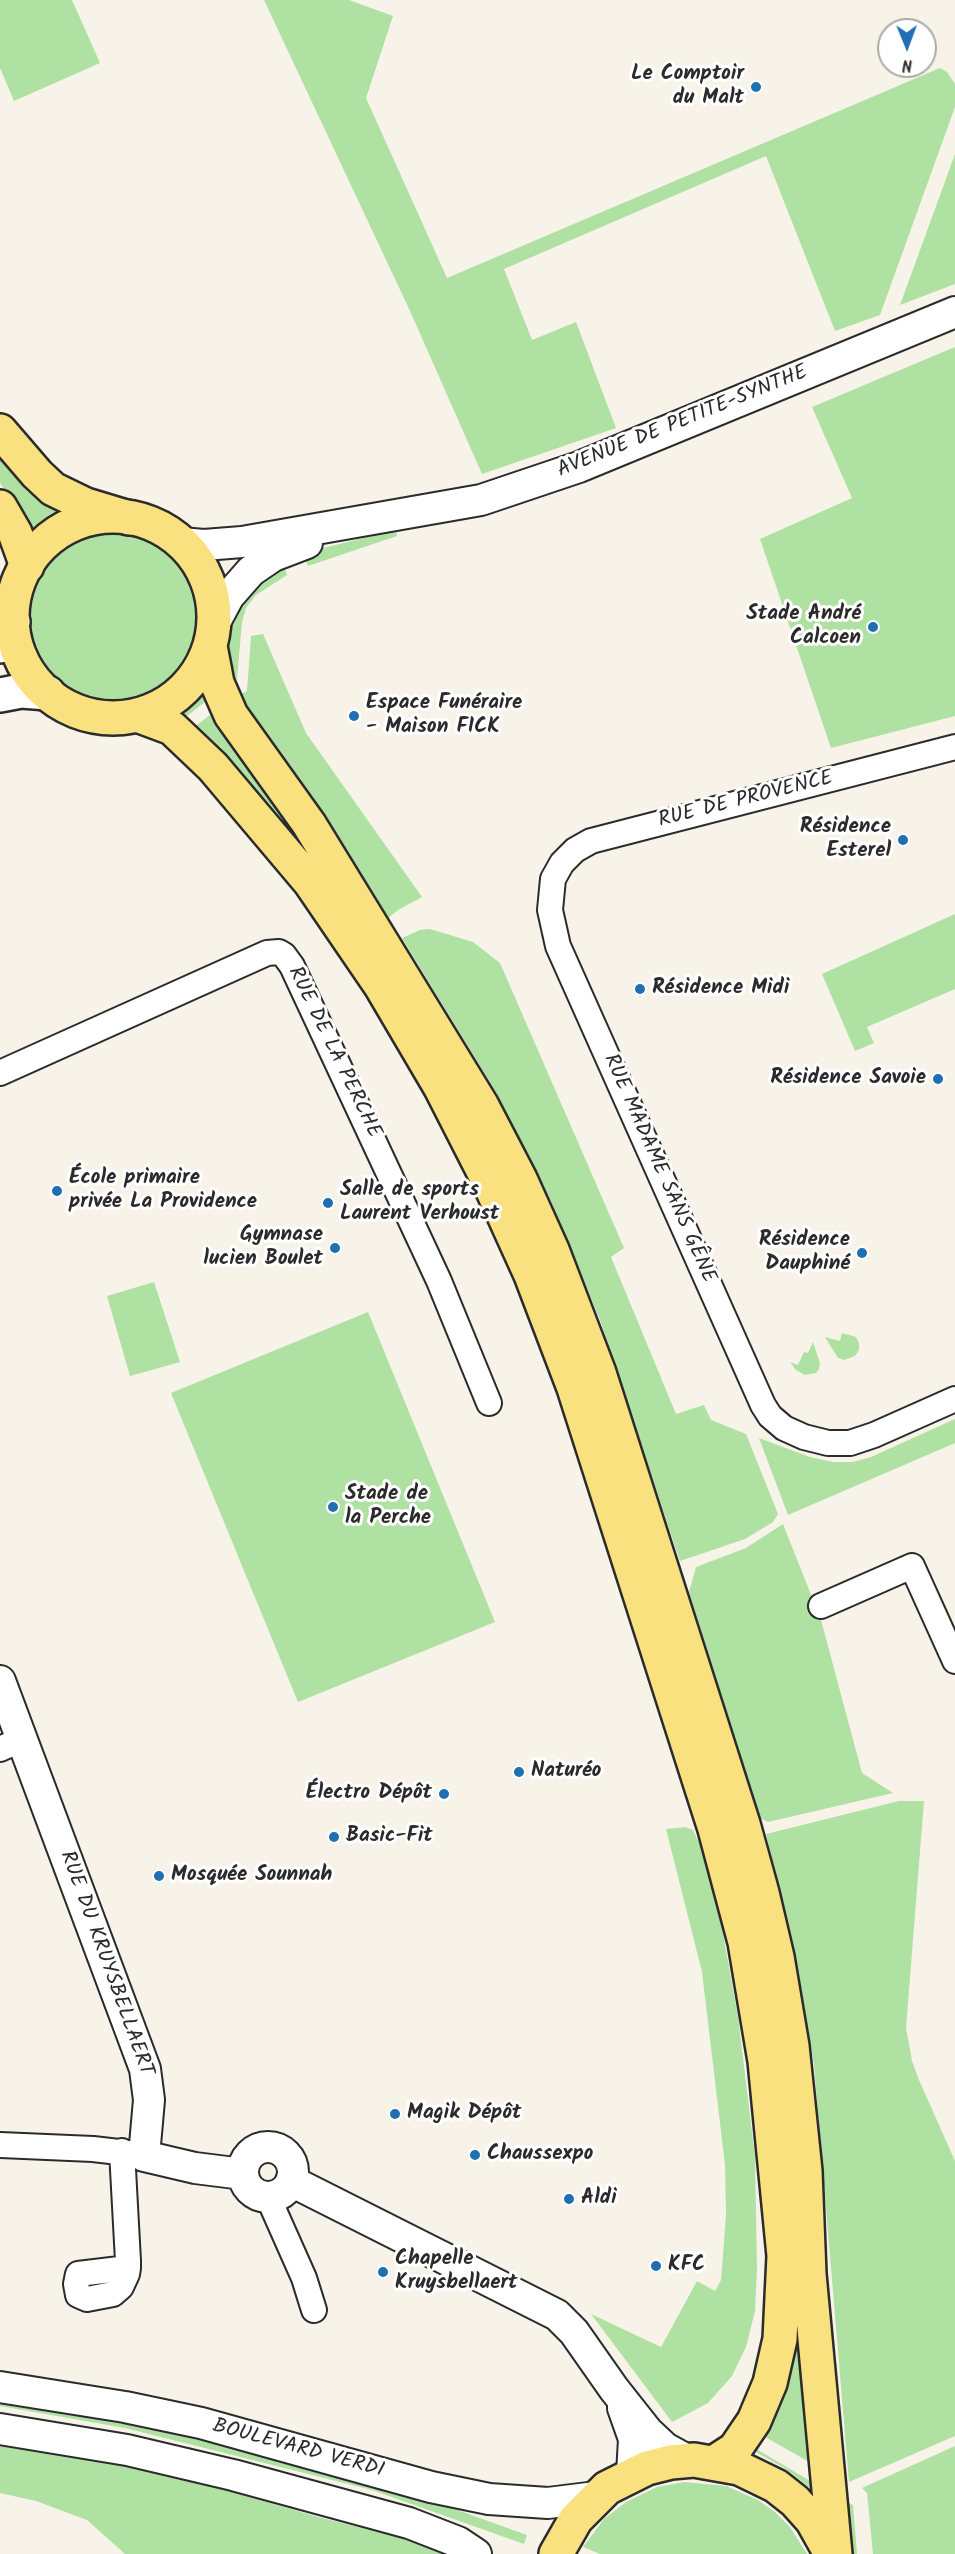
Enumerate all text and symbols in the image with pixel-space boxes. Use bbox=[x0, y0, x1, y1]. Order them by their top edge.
north arrow bbox=[877, 18, 937, 78]
text: N bbox=[902, 52, 913, 77]
place label: Le Comptoir du Malt bbox=[631, 62, 744, 112]
marker: Le Comptoir du Malt bbox=[749, 80, 763, 94]
street label: AVENUE DE PETITE-SYNTHE bbox=[554, 361, 812, 485]
place label: Stade André Calcoen bbox=[746, 602, 861, 652]
marker: Stade André Calcoen bbox=[866, 620, 880, 634]
place label: Espace Funéraire - Maison FICK bbox=[366, 691, 522, 741]
marker: Espace Funéraire - Maison FICK bbox=[347, 709, 361, 723]
street label: RUE DE PROVENCE bbox=[656, 767, 836, 835]
place label: Résidence Esterel bbox=[800, 815, 891, 865]
marker: Résidence Esterel bbox=[896, 833, 910, 847]
street label: RUE DE LA PERCHE bbox=[281, 963, 385, 1143]
place label: Résidence Midi bbox=[652, 976, 789, 1002]
marker: Résidence Midi bbox=[633, 982, 647, 996]
street label: RUE MADAME SANS GÊNE bbox=[596, 1051, 720, 1287]
place label: Résidence Savoie bbox=[770, 1066, 926, 1092]
marker: Résidence Savoie bbox=[931, 1072, 945, 1086]
place label: École primaire privée La Providence bbox=[69, 1166, 257, 1216]
place label: Salle de sports Laurent Verhoust bbox=[340, 1178, 499, 1228]
marker: École primaire privée La Providence bbox=[50, 1184, 64, 1198]
marker: Salle de sports Laurent Verhoust bbox=[321, 1196, 335, 1210]
place label: Gymnase lucien Boulet bbox=[203, 1223, 323, 1273]
place label: Résidence Dauphiné bbox=[759, 1228, 850, 1278]
marker: Gymnase lucien Boulet bbox=[328, 1241, 342, 1255]
marker: Résidence Dauphiné bbox=[855, 1246, 869, 1260]
place label: Stade de la Perche bbox=[345, 1482, 431, 1532]
marker: Stade de la Perche bbox=[326, 1500, 340, 1514]
place label: Naturéo bbox=[531, 1759, 601, 1785]
marker: Naturéo bbox=[512, 1765, 526, 1779]
place label: Électro Dépôt bbox=[306, 1781, 432, 1807]
marker: Électro Dépôt bbox=[437, 1787, 451, 1801]
place label: Basic-Fit bbox=[346, 1824, 433, 1850]
marker: Basic-Fit bbox=[327, 1830, 341, 1844]
street label: RUE DU KRUYSBELLAERT bbox=[53, 1848, 157, 2080]
place label: Mosquée Sounnah bbox=[171, 1863, 332, 1889]
marker: Mosquée Sounnah bbox=[152, 1869, 166, 1883]
place label: Magik Dépôt bbox=[407, 2101, 521, 2127]
marker: Magik Dépôt bbox=[388, 2107, 402, 2121]
place label: Chaussexpo bbox=[487, 2142, 593, 2168]
marker: Chaussexpo bbox=[468, 2148, 482, 2162]
place label: Aldi bbox=[581, 2186, 617, 2212]
marker: Aldi bbox=[562, 2192, 576, 2206]
place label: Chapelle Kruysbellaert bbox=[395, 2247, 518, 2297]
place label: KFC bbox=[668, 2253, 705, 2279]
marker: KFC bbox=[649, 2259, 663, 2273]
marker: Chapelle Kruysbellaert bbox=[376, 2265, 390, 2279]
street label: BOULEVARD VERDI bbox=[209, 2415, 387, 2485]

